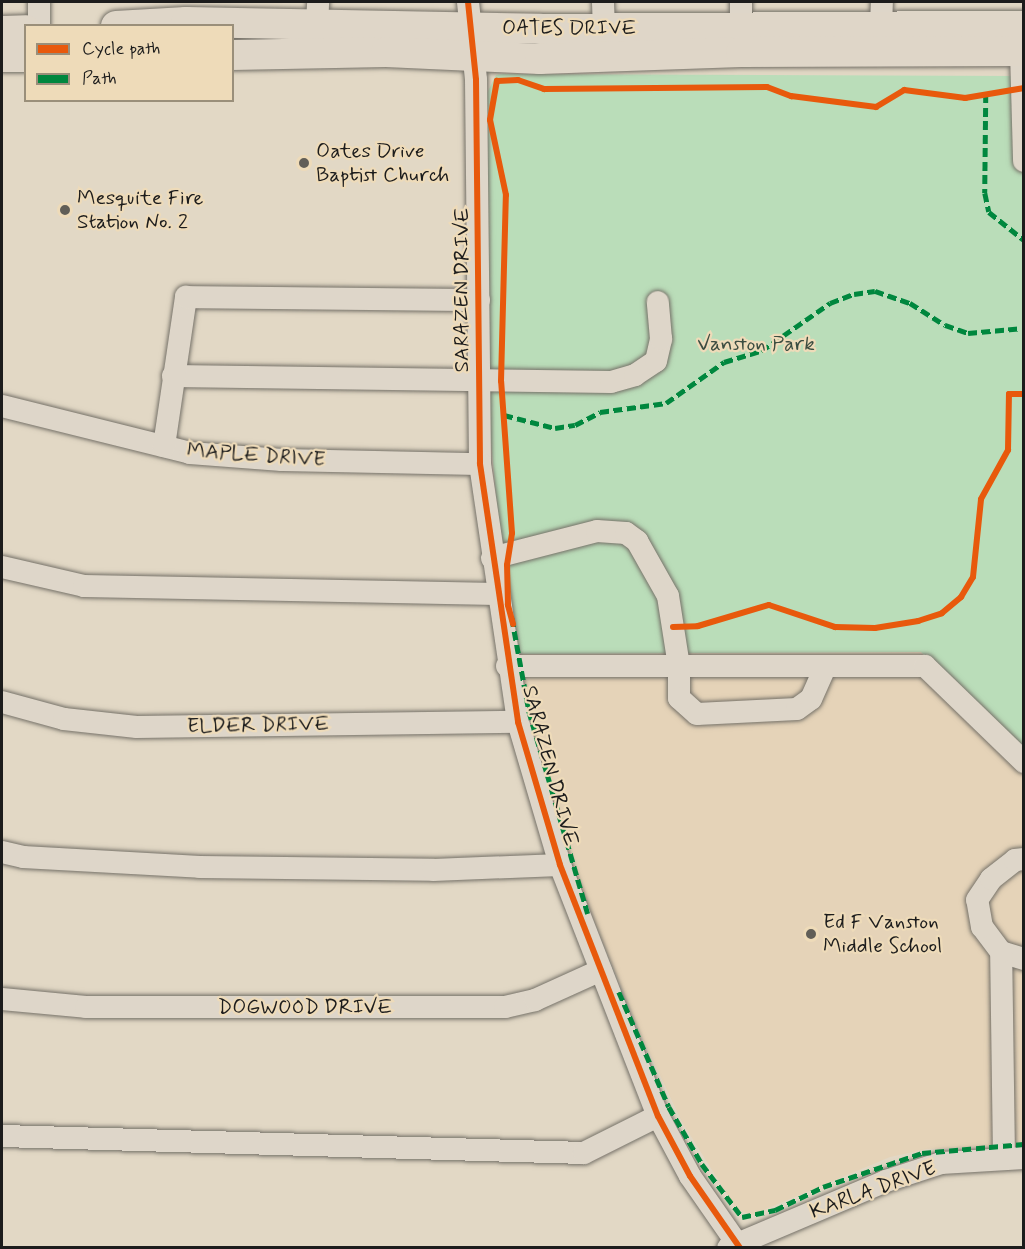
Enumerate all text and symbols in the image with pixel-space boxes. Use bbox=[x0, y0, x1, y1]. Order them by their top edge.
street label: OATES DRIVE bbox=[501, 15, 637, 41]
legend bbox=[24, 24, 234, 102]
text: Cycle path bbox=[82, 37, 160, 61]
text: Path bbox=[82, 67, 117, 91]
place label: Oates Drive Baptist Church bbox=[316, 138, 449, 188]
marker: Oates Drive Baptist Church bbox=[297, 156, 311, 170]
place label: Mesquite Fire Station No. 2 bbox=[77, 185, 202, 235]
marker: Mesquite Fire Station No. 2 bbox=[58, 203, 72, 217]
street label: SARAZEN DRIVE bbox=[449, 207, 475, 373]
park label: Vanston Park bbox=[698, 331, 814, 357]
street label: MAPLE DRIVE bbox=[182, 437, 330, 473]
street label: SARAZEN DRIVE bbox=[516, 683, 584, 849]
street label: ELDER DRIVE bbox=[187, 711, 329, 739]
place label: Ed F Vanston Middle School bbox=[823, 909, 943, 959]
marker: Ed F Vanston Middle School bbox=[804, 927, 818, 941]
street label: DOGWOOD DRIVE bbox=[217, 994, 393, 1020]
street label: KARLA DRIVE bbox=[803, 1154, 943, 1226]

